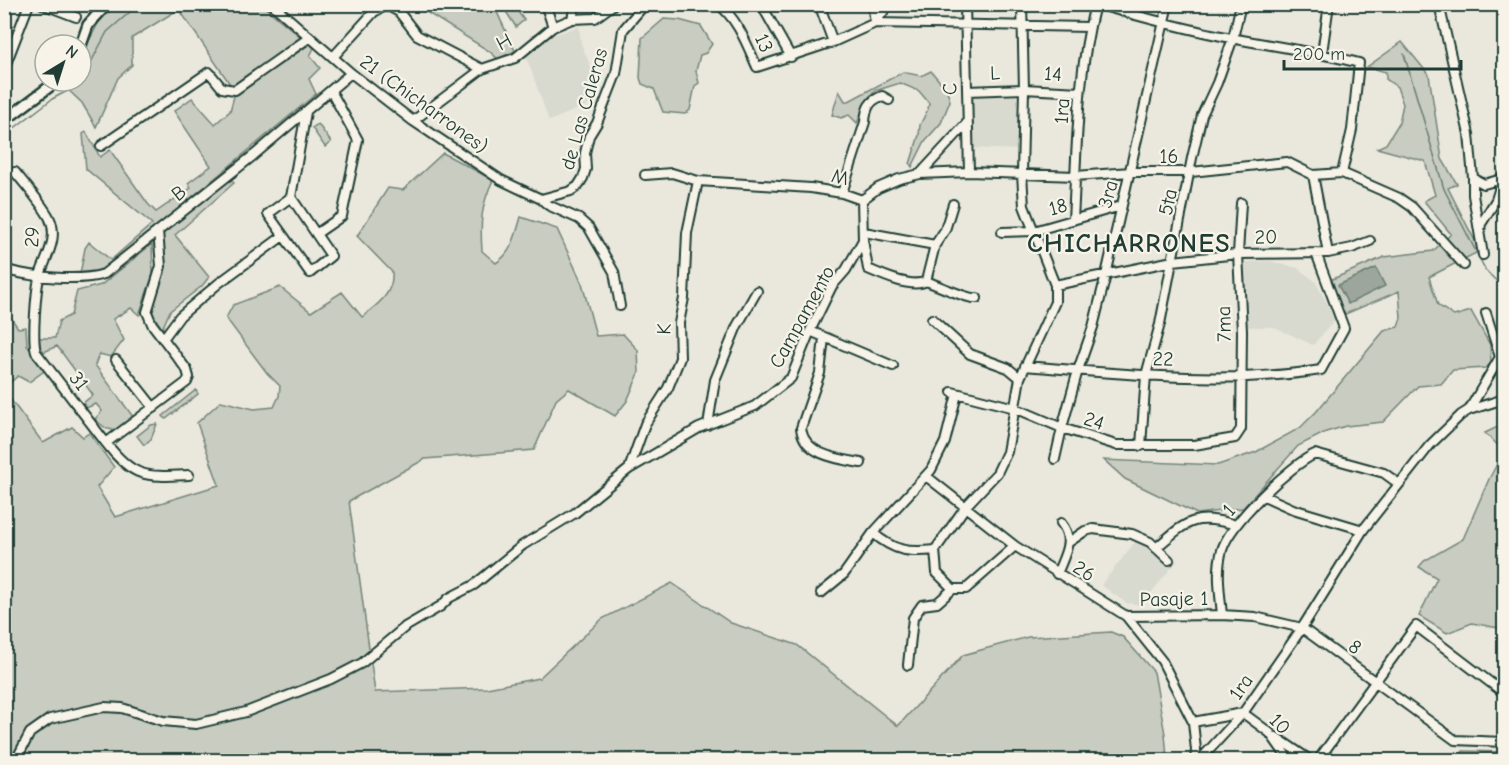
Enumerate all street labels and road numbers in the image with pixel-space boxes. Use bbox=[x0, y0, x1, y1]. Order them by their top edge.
street label: H bbox=[492, 28, 516, 56]
street label: 13 bbox=[750, 30, 778, 56]
street label: de Las Caleras bbox=[556, 46, 612, 172]
street label: 21 (Chicharrones) bbox=[355, 50, 493, 158]
street label: L bbox=[990, 61, 1000, 85]
street label: 14 bbox=[1043, 62, 1063, 86]
street label: C bbox=[938, 83, 962, 95]
street label: 1ra bbox=[1050, 98, 1074, 124]
street label: 16 bbox=[1160, 145, 1178, 168]
street label: M bbox=[829, 164, 851, 190]
street label: 3ra bbox=[1093, 178, 1123, 210]
street label: B bbox=[167, 180, 191, 206]
street label: 5ta bbox=[1154, 187, 1182, 217]
street label: 18 bbox=[1046, 194, 1070, 220]
street label: 20 bbox=[1254, 225, 1278, 249]
street label: 29 bbox=[20, 226, 44, 248]
street label: Campamento bbox=[764, 262, 840, 372]
street label: 7ma bbox=[1212, 306, 1236, 342]
street label: K bbox=[652, 323, 676, 335]
street label: 22 bbox=[1152, 347, 1174, 371]
street label: 31 bbox=[64, 367, 94, 395]
street label: 24 bbox=[1081, 407, 1107, 435]
street label: 1 bbox=[1218, 499, 1240, 521]
street label: 26 bbox=[1069, 556, 1099, 586]
street label: Pasaje 1 bbox=[1139, 587, 1209, 611]
street label: 8 bbox=[1344, 635, 1366, 659]
street label: 1ra bbox=[1224, 670, 1258, 704]
street label: 10 bbox=[1265, 709, 1295, 739]

